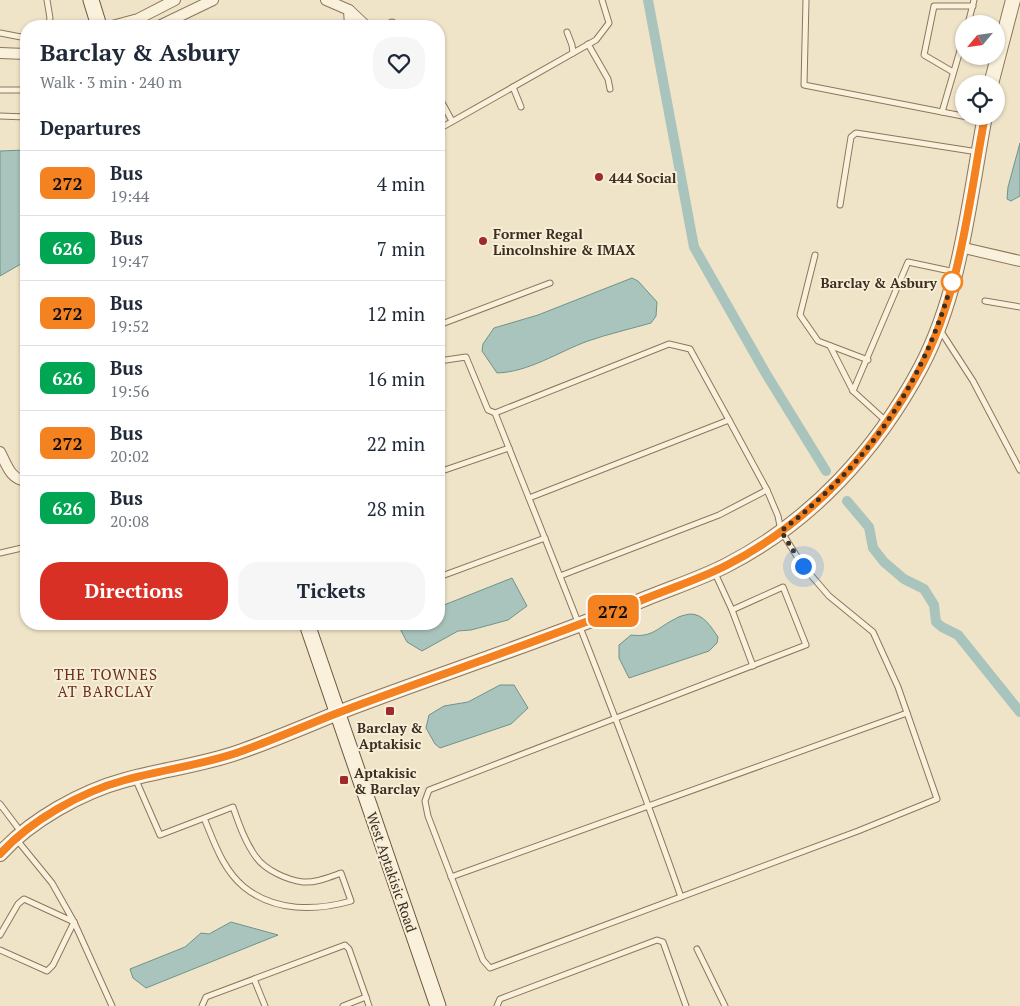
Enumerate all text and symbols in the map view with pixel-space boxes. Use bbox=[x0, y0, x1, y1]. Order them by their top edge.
north arrow bbox=[955, 15, 1005, 65]
map controls bbox=[955, 15, 1005, 125]
text: Barclay & Asbury bbox=[40, 36, 240, 68]
button: heart bbox=[373, 37, 425, 89]
text: Walk · 3 min · 240 m bbox=[40, 71, 182, 93]
button: locate bbox=[955, 75, 1005, 125]
text: Departures bbox=[40, 115, 141, 140]
text: Bus bbox=[110, 160, 143, 185]
place label: 444 Social bbox=[609, 168, 677, 187]
text: 272 bbox=[52, 171, 83, 195]
text: 4 min bbox=[377, 171, 425, 196]
marker: 444 Social bbox=[593, 171, 605, 183]
text: 19:44 bbox=[110, 185, 149, 207]
place label: Former Regal Lincolnshire & IMAX bbox=[493, 224, 636, 259]
text: Bus bbox=[110, 225, 143, 250]
marker: Former Regal Lincolnshire & IMAX bbox=[477, 235, 489, 247]
text: 626 bbox=[52, 236, 83, 260]
text: 7 min bbox=[377, 236, 425, 261]
text: 19:47 bbox=[110, 250, 149, 272]
marker: Barclay & Asbury bbox=[941, 271, 963, 293]
place label: Barclay & Asbury bbox=[820, 273, 938, 292]
text: Bus bbox=[110, 290, 143, 315]
text: 272 bbox=[52, 301, 83, 325]
text: 12 min bbox=[367, 301, 425, 326]
text: 19:52 bbox=[110, 315, 149, 337]
text: Bus bbox=[110, 355, 143, 380]
text: 626 bbox=[52, 366, 83, 390]
text: 16 min bbox=[367, 366, 425, 391]
text: 19:56 bbox=[110, 380, 149, 402]
text: Bus bbox=[110, 420, 143, 445]
text: 272 bbox=[52, 431, 83, 455]
text: 22 min bbox=[367, 431, 425, 456]
text: 20:02 bbox=[110, 445, 149, 467]
text: Bus bbox=[110, 485, 143, 510]
text: 626 bbox=[52, 496, 83, 520]
text: 28 min bbox=[367, 496, 425, 521]
text: 20:08 bbox=[110, 510, 149, 532]
your location bbox=[791, 554, 816, 579]
button: Directions bbox=[40, 562, 228, 620]
button: Tickets bbox=[238, 562, 425, 620]
line badge: 272 bbox=[584, 595, 642, 627]
text: 272 bbox=[598, 599, 628, 623]
district label: THE TOWNES AT BARCLAY bbox=[54, 664, 158, 701]
marker: Barclay & Aptakisic bbox=[384, 705, 396, 717]
place label: Barclay & Aptakisic bbox=[357, 718, 423, 753]
place label: Aptakisic & Barclay bbox=[354, 763, 420, 798]
marker: Aptakisic & Barclay bbox=[338, 774, 350, 786]
street label: West Aptakisic Road bbox=[362, 809, 422, 935]

